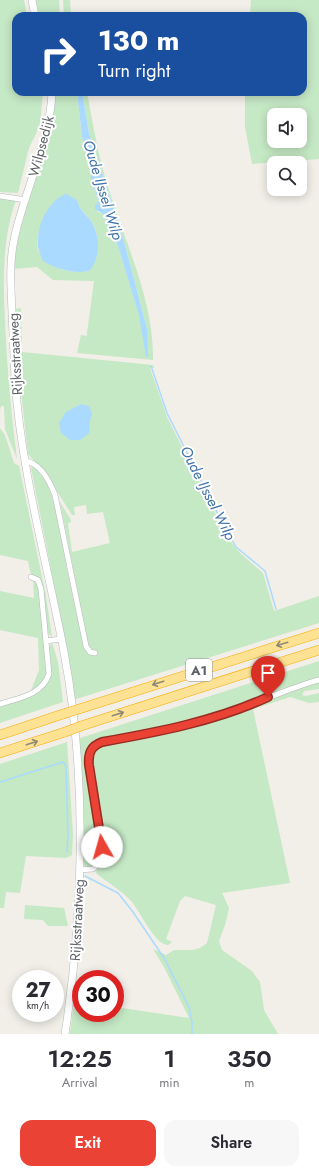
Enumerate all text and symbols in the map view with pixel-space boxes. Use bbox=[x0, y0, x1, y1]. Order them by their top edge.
text: 130 m bbox=[98, 20, 180, 61]
icon: right bbox=[32, 28, 84, 80]
text: Turn right bbox=[98, 58, 170, 84]
map controls bbox=[267, 108, 307, 196]
button: sound bbox=[267, 108, 307, 148]
street label: Wilpsedijk bbox=[23, 112, 59, 179]
water label: Oude IJssel Wilp bbox=[77, 137, 129, 243]
button: search bbox=[267, 156, 307, 196]
street label: Rijksstraatweg bbox=[3, 313, 27, 395]
water label: Oude IJssel Wilp bbox=[175, 442, 242, 545]
one-way arrow bbox=[275, 641, 288, 648]
pin bbox=[251, 656, 285, 697]
road number: A1 bbox=[186, 659, 212, 681]
icon: arrive bbox=[257, 662, 279, 684]
one-way arrow bbox=[151, 680, 164, 687]
one-way arrow bbox=[111, 710, 124, 717]
one-way arrow bbox=[26, 738, 38, 746]
position arrow bbox=[81, 826, 123, 868]
street label: Rijksstraatweg bbox=[65, 879, 89, 961]
speed limit sign: 30 bbox=[72, 970, 124, 1022]
text: 27 bbox=[25, 976, 51, 1005]
text: km/h bbox=[27, 998, 49, 1013]
text: 12:25 bbox=[47, 1041, 112, 1076]
text: 1 bbox=[163, 1041, 175, 1076]
text: 350 bbox=[227, 1041, 272, 1076]
text: Arrival bbox=[62, 1073, 98, 1092]
text: min bbox=[159, 1073, 180, 1092]
text: m bbox=[244, 1073, 254, 1092]
button: Exit bbox=[20, 1120, 156, 1166]
button: Share bbox=[164, 1120, 299, 1166]

